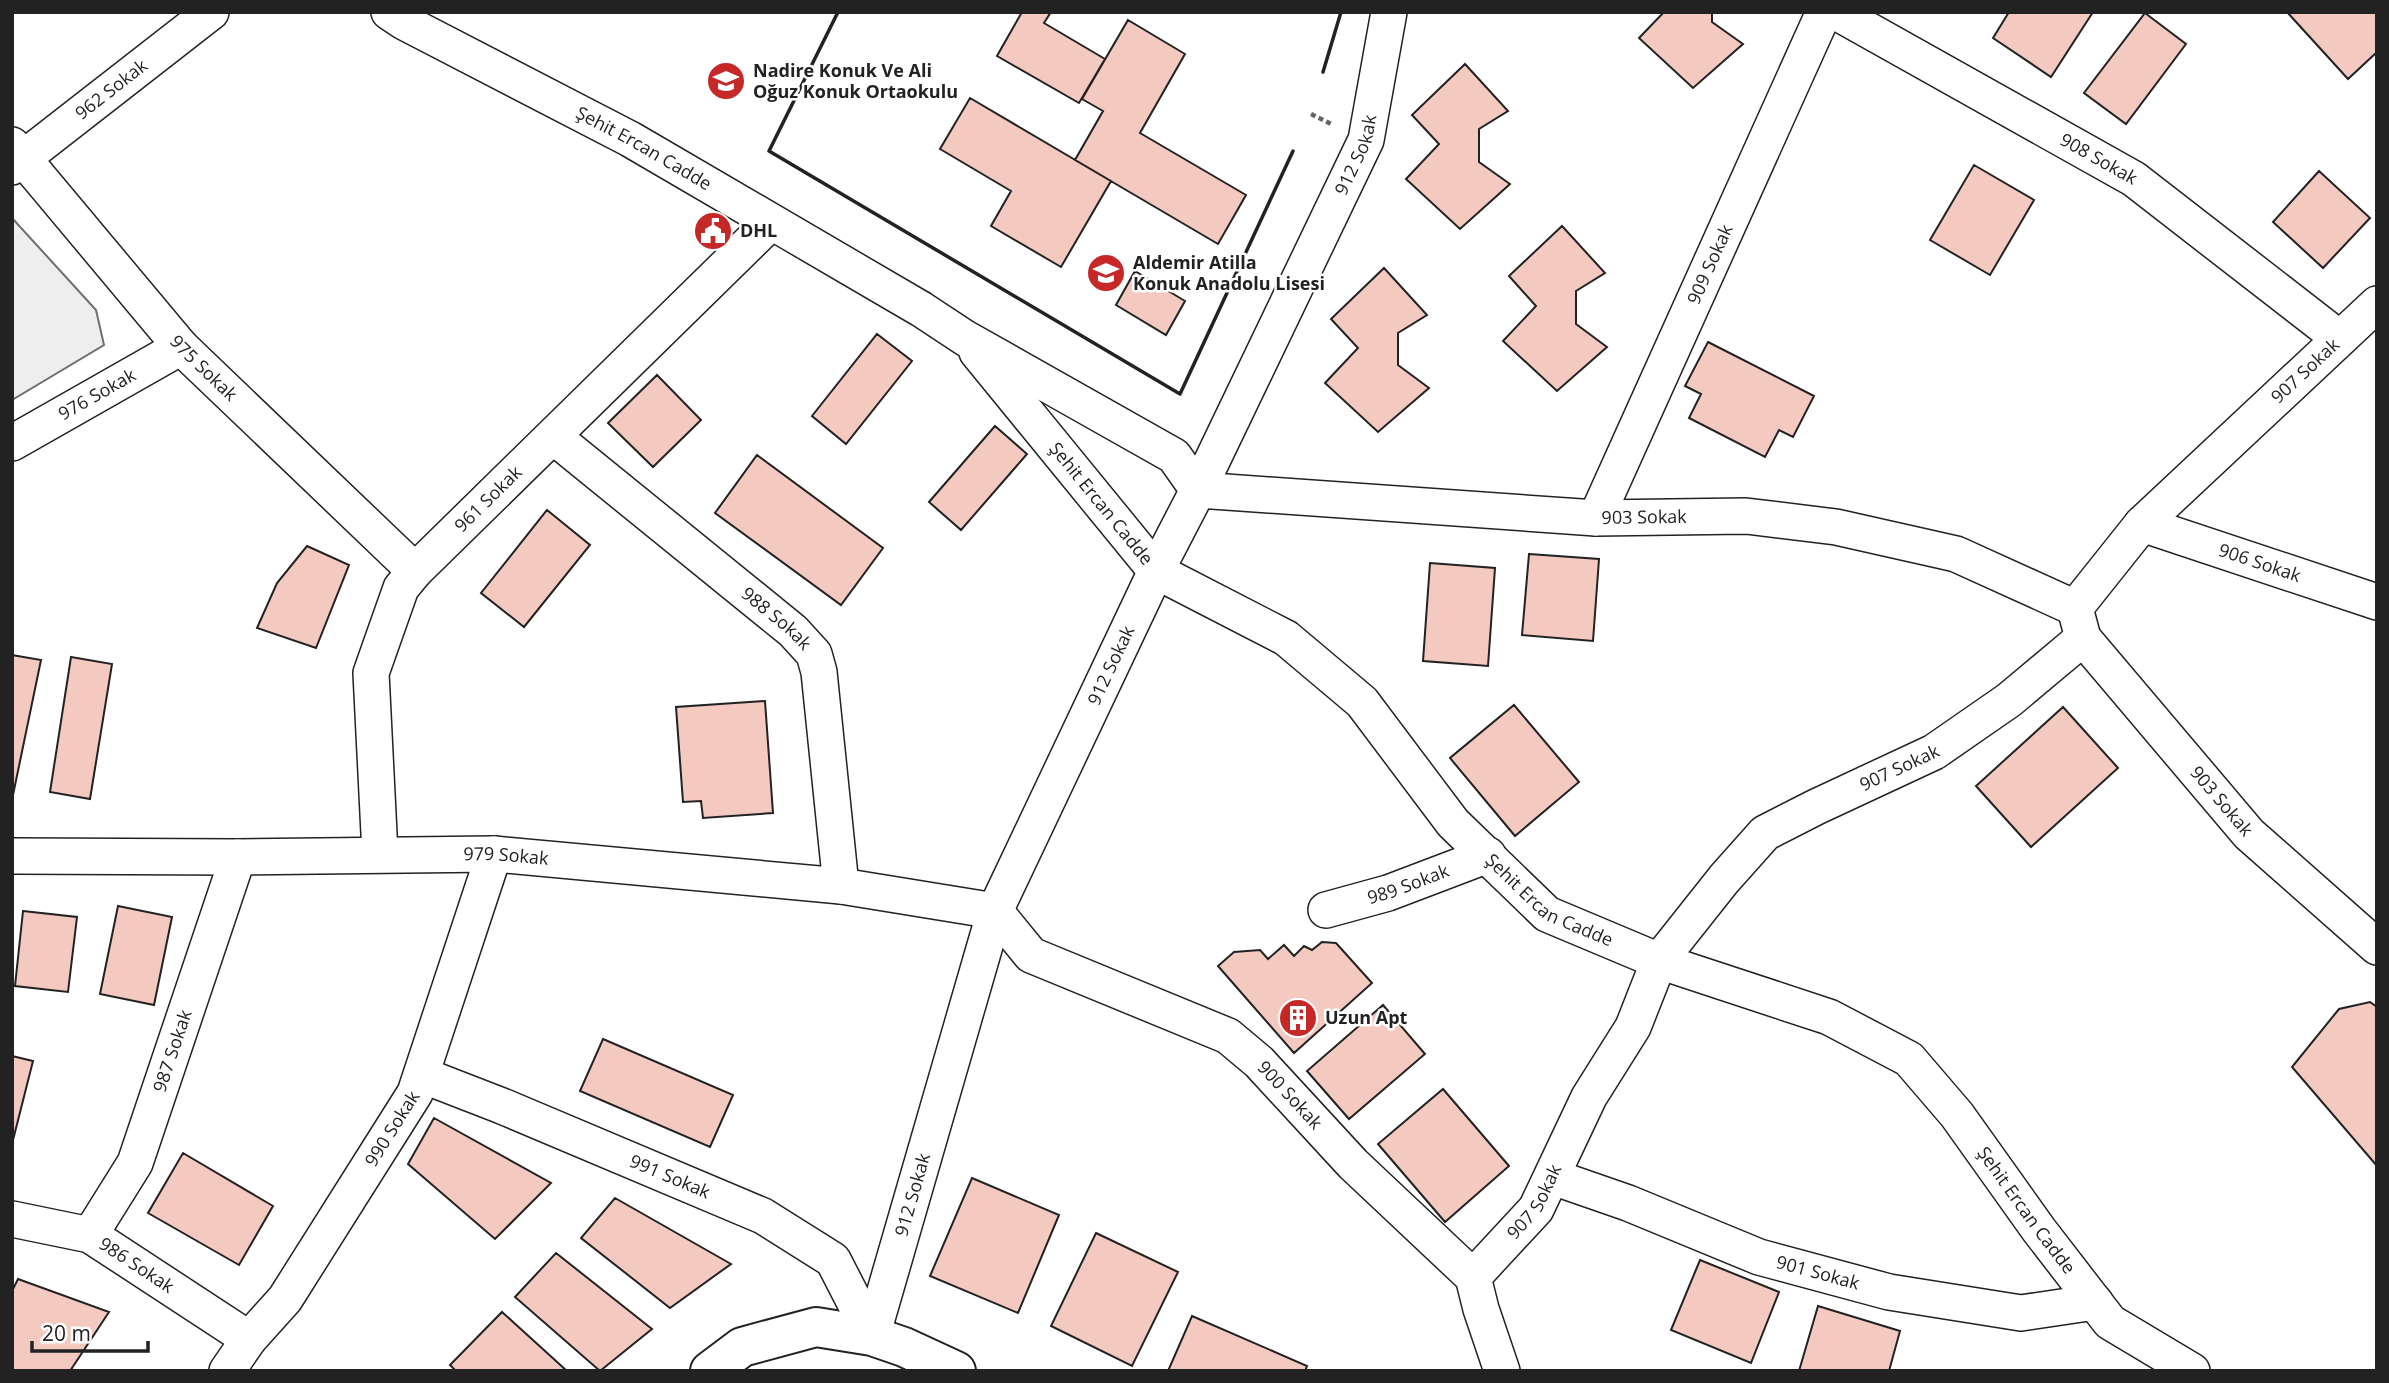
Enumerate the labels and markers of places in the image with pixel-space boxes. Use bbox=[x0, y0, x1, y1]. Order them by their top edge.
place label: Nadire Konuk Ve Ali Oğuz Konuk Ortaokulu bbox=[753, 58, 958, 103]
school or university icon: Nadire Konuk Ve Ali Oğuz Konuk Ortaokulu bbox=[705, 60, 747, 102]
public building icon: DHL bbox=[692, 210, 734, 252]
place label: DHL bbox=[740, 218, 777, 242]
place label: Aldemir Atilla Konuk Anadolu Lisesi bbox=[1133, 250, 1325, 295]
school or university icon: Aldemir Atilla Konuk Anadolu Lisesi bbox=[1085, 252, 1127, 294]
building icon: Uzun Apt bbox=[1277, 997, 1319, 1039]
place label: Uzun Apt bbox=[1325, 1005, 1408, 1029]

